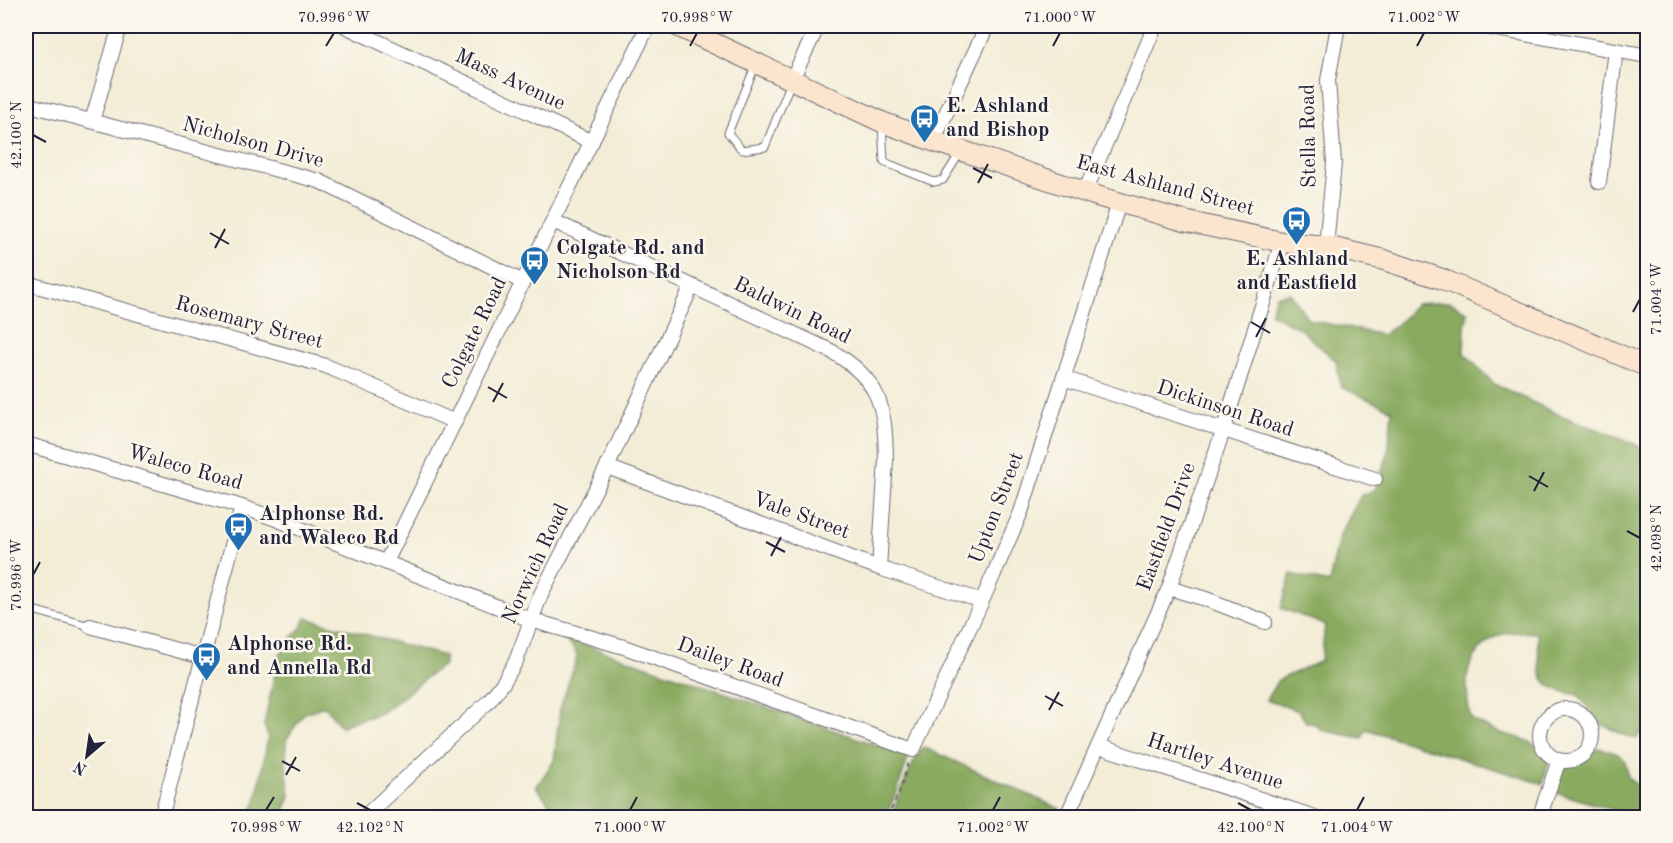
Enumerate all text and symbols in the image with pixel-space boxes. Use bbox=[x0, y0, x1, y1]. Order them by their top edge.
text: 70.996°W bbox=[298, 11, 370, 26]
text: 70.998°W bbox=[661, 11, 733, 26]
text: 71.000°W bbox=[1024, 11, 1096, 26]
text: 71.002°W bbox=[1388, 11, 1460, 26]
street label: Mass Avenue bbox=[452, 45, 568, 115]
street label: Stella Road bbox=[1298, 84, 1320, 188]
place label: E. Ashland and Bishop bbox=[946, 96, 1049, 141]
text: 42.100°N bbox=[10, 101, 25, 169]
bus stop icon: E. Ashland and Bishop bbox=[909, 102, 941, 144]
street label: Nicholson Drive bbox=[180, 114, 326, 172]
street label: East Ashland Street bbox=[1074, 152, 1256, 220]
bus stop icon: E. Ashland and Eastfield bbox=[1281, 204, 1313, 246]
place label: Colgate Rd. and Nicholson Rd bbox=[556, 238, 705, 283]
bus stop icon: Colgate Rd. and Nicholson Rd bbox=[519, 244, 551, 286]
place label: E. Ashland and Eastfield bbox=[1237, 249, 1357, 294]
text: 71.004°W bbox=[1650, 263, 1665, 335]
street label: Colgate Road bbox=[439, 274, 511, 392]
street label: Baldwin Road bbox=[730, 274, 854, 348]
street label: Rosemary Street bbox=[173, 293, 325, 353]
street label: Dickinson Road bbox=[1154, 377, 1296, 441]
street label: Waleco Road bbox=[125, 442, 245, 494]
street label: Upton Street bbox=[966, 449, 1028, 567]
street label: Eastfield Drive bbox=[1134, 460, 1200, 594]
street label: Vale Street bbox=[750, 489, 852, 543]
street label: Norwich Road bbox=[499, 500, 573, 628]
place label: Alphonse Rd. and Waleco Rd bbox=[259, 504, 399, 549]
text: 42.098°N bbox=[1650, 504, 1665, 572]
bus stop icon: Alphonse Rd. and Waleco Rd bbox=[222, 510, 254, 552]
text: 70.996°W bbox=[10, 539, 25, 611]
place label: Alphonse Rd. and Annella Rd bbox=[227, 634, 372, 679]
street label: Dailey Road bbox=[674, 634, 786, 692]
bus stop icon: Alphonse Rd. and Annella Rd bbox=[190, 640, 222, 682]
north arrow bbox=[57, 726, 117, 786]
street label: Hartley Avenue bbox=[1144, 730, 1286, 794]
text: N bbox=[71, 757, 90, 777]
text: 70.998°W bbox=[230, 821, 302, 836]
text: 42.102°N bbox=[336, 821, 404, 836]
text: 71.000°W bbox=[594, 821, 666, 836]
text: 71.002°W bbox=[957, 821, 1029, 836]
text: 42.100°N bbox=[1217, 821, 1285, 836]
text: 71.004°W bbox=[1321, 821, 1393, 836]

